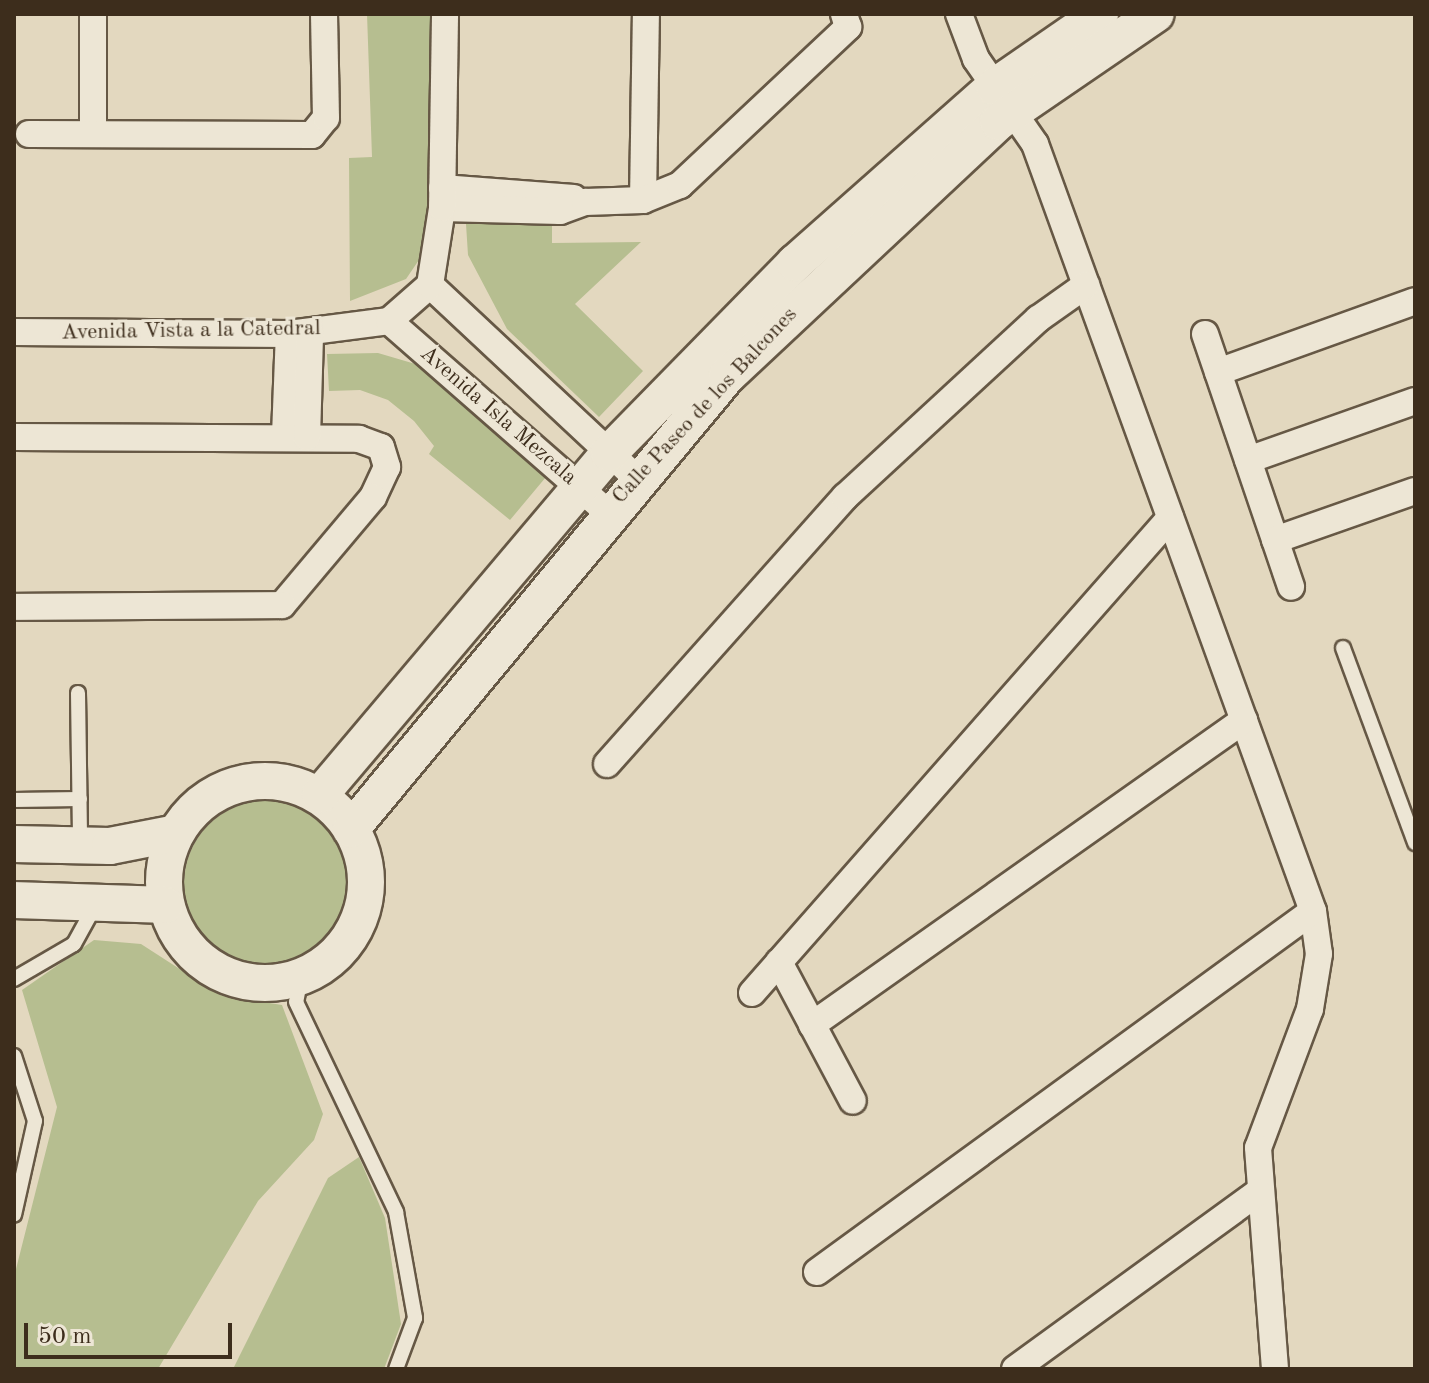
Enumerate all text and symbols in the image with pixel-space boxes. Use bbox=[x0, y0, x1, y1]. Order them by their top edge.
street label: Calle Paseo de los Balcones bbox=[607, 302, 803, 510]
street label: Avenida Vista a la Catedral bbox=[61, 316, 321, 346]
street label: Avenida Isla Mezcala bbox=[414, 341, 582, 491]
scale bar bbox=[28, 1307, 236, 1357]
text: 50 m bbox=[38, 1325, 92, 1349]

